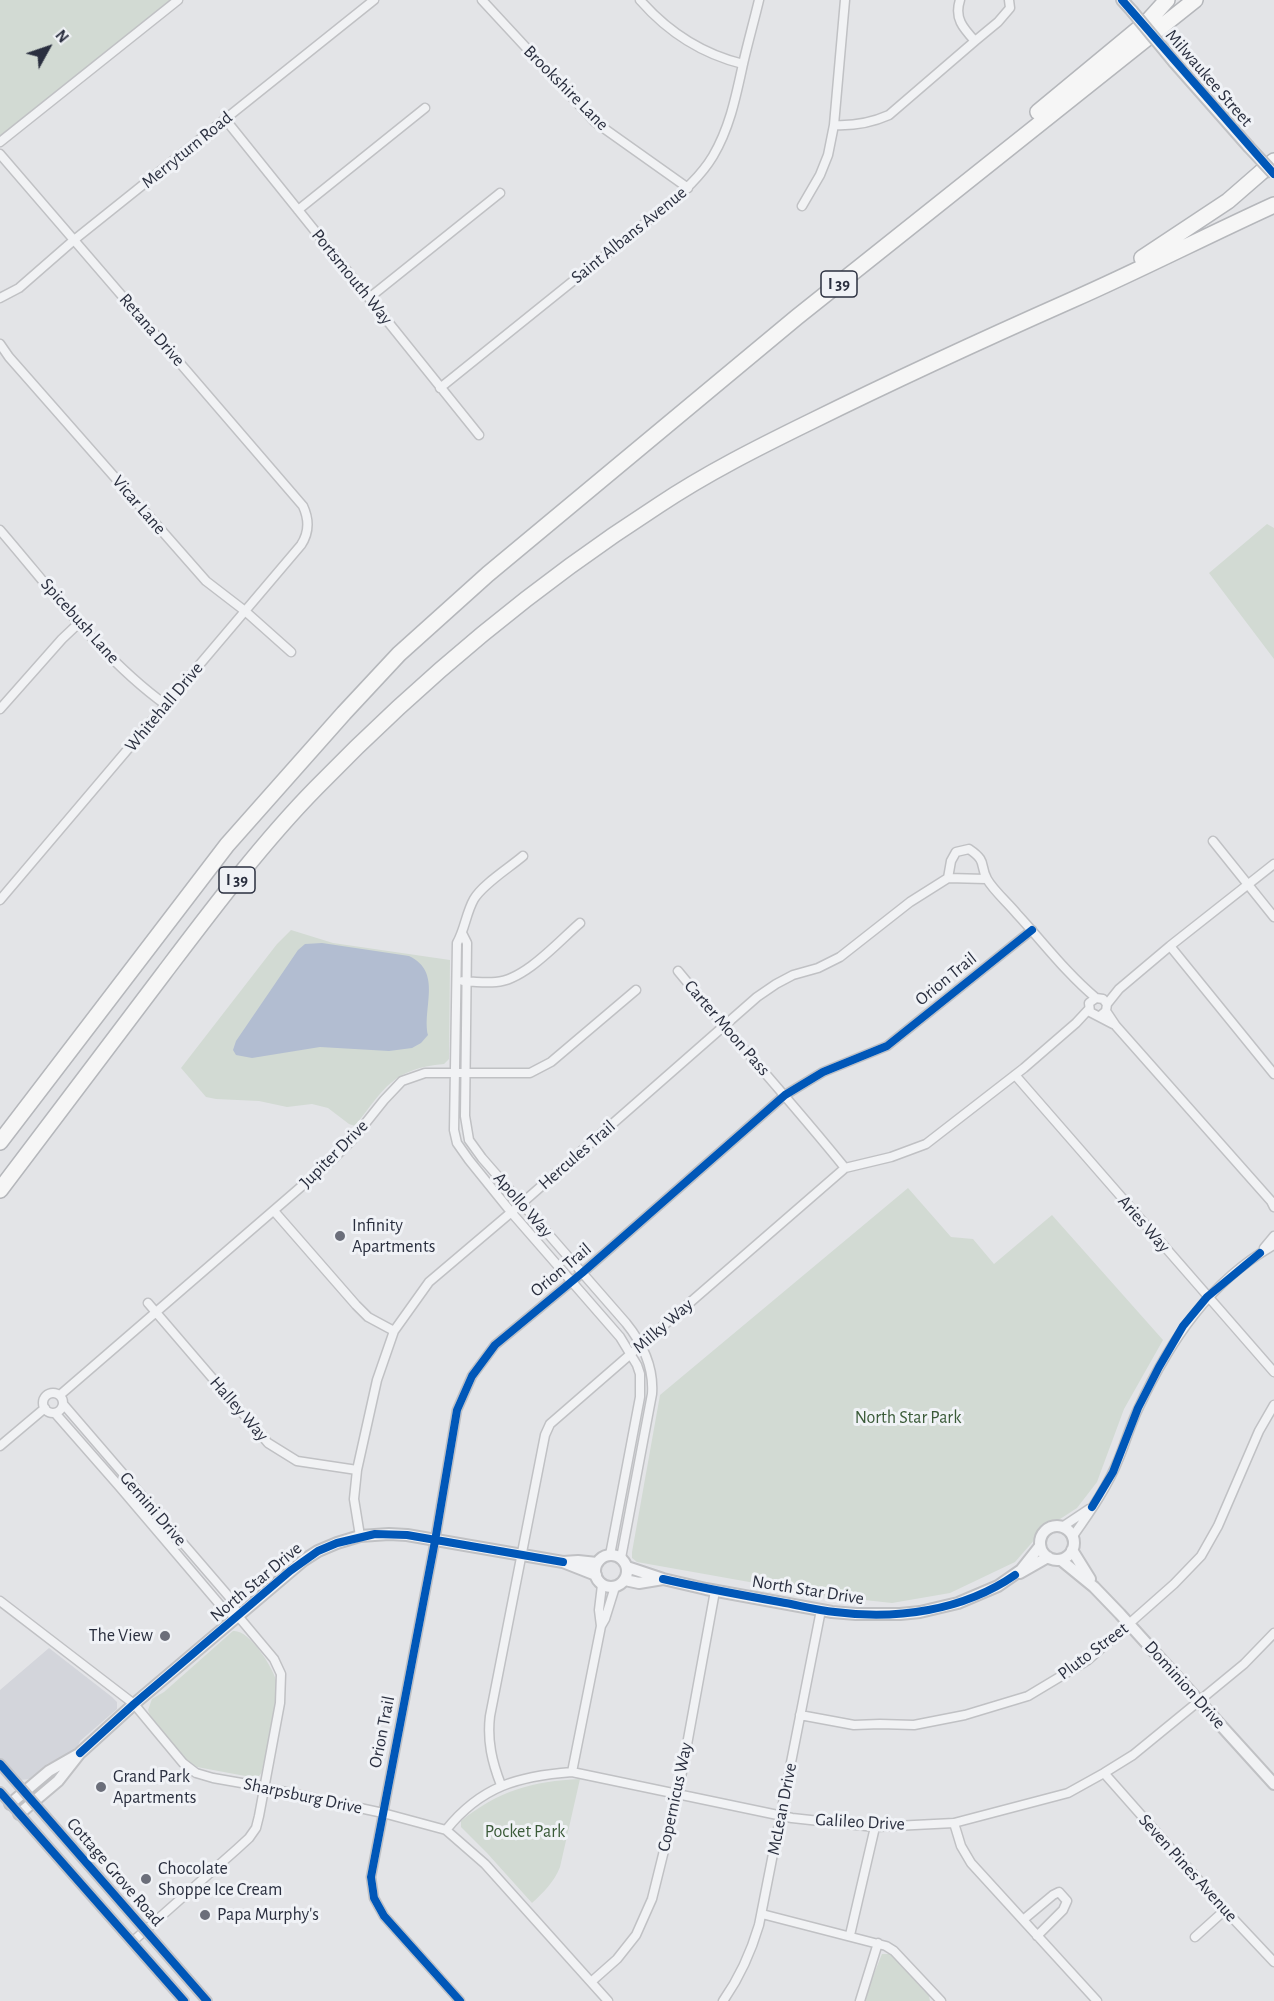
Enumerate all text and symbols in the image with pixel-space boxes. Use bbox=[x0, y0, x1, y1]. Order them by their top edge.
north arrow bbox=[18, 18, 78, 78]
street label: Milwaukee Street bbox=[1161, 25, 1257, 131]
text: N bbox=[52, 27, 71, 46]
street label: Brookshire Lane bbox=[519, 41, 613, 135]
street label: Merryturn Road bbox=[137, 107, 237, 193]
street label: Saint Albans Avenue bbox=[567, 182, 691, 288]
street label: Portsmouth Way bbox=[307, 225, 397, 329]
road number: I 39 bbox=[821, 271, 857, 297]
street label: Retana Drive bbox=[114, 289, 190, 371]
street label: Vicar Lane bbox=[107, 471, 171, 539]
street label: Spicebush Lane bbox=[36, 574, 124, 668]
street label: Whitehall Drive bbox=[120, 658, 208, 756]
road number: I 39 bbox=[219, 867, 255, 893]
street label: Orion Trail bbox=[911, 948, 981, 1010]
street label: Carter Moon Pass bbox=[679, 976, 775, 1080]
street label: Jupiter Drive bbox=[295, 1115, 373, 1193]
street label: Hercules Trail bbox=[534, 1116, 620, 1194]
street label: Apollo Way bbox=[489, 1168, 557, 1242]
street label: Aries Way bbox=[1113, 1191, 1175, 1257]
place label: Infinity Apartments bbox=[352, 1215, 435, 1258]
marker: Infinity Apartments bbox=[333, 1229, 347, 1243]
street label: Orion Trail bbox=[526, 1238, 596, 1302]
street label: Milky Way bbox=[628, 1294, 698, 1358]
street label: Halley Way bbox=[205, 1372, 273, 1446]
park label: North Star Park bbox=[855, 1407, 961, 1429]
street label: Gemini Drive bbox=[115, 1467, 191, 1551]
street label: North Star Drive bbox=[206, 1537, 306, 1627]
street label: North Star Drive bbox=[750, 1570, 866, 1610]
street label: Pluto Street bbox=[1053, 1618, 1133, 1684]
place label: The View bbox=[89, 1625, 153, 1647]
marker: The View bbox=[158, 1629, 172, 1643]
street label: Dominion Drive bbox=[1140, 1637, 1230, 1733]
street label: Orion Trail bbox=[364, 1694, 400, 1770]
street label: Copernicus Way bbox=[653, 1740, 697, 1854]
street label: McLean Drive bbox=[762, 1761, 802, 1857]
place label: Grand Park Apartments bbox=[113, 1766, 196, 1808]
street label: Sharpsburg Drive bbox=[242, 1773, 364, 1819]
marker: Grand Park Apartments bbox=[94, 1780, 108, 1794]
street label: Galileo Drive bbox=[815, 1809, 905, 1835]
street label: Seven Pines Avenue bbox=[1134, 1810, 1242, 1926]
street label: Cottage Grove Road bbox=[62, 1813, 168, 1931]
park label: Pocket Park bbox=[485, 1821, 565, 1843]
place label: Chocolate Shoppe Ice Cream bbox=[158, 1858, 282, 1900]
marker: Chocolate Shoppe Ice Cream bbox=[139, 1872, 153, 1886]
place label: Papa Murphy's bbox=[217, 1904, 319, 1926]
marker: Papa Murphy's bbox=[198, 1908, 212, 1922]

